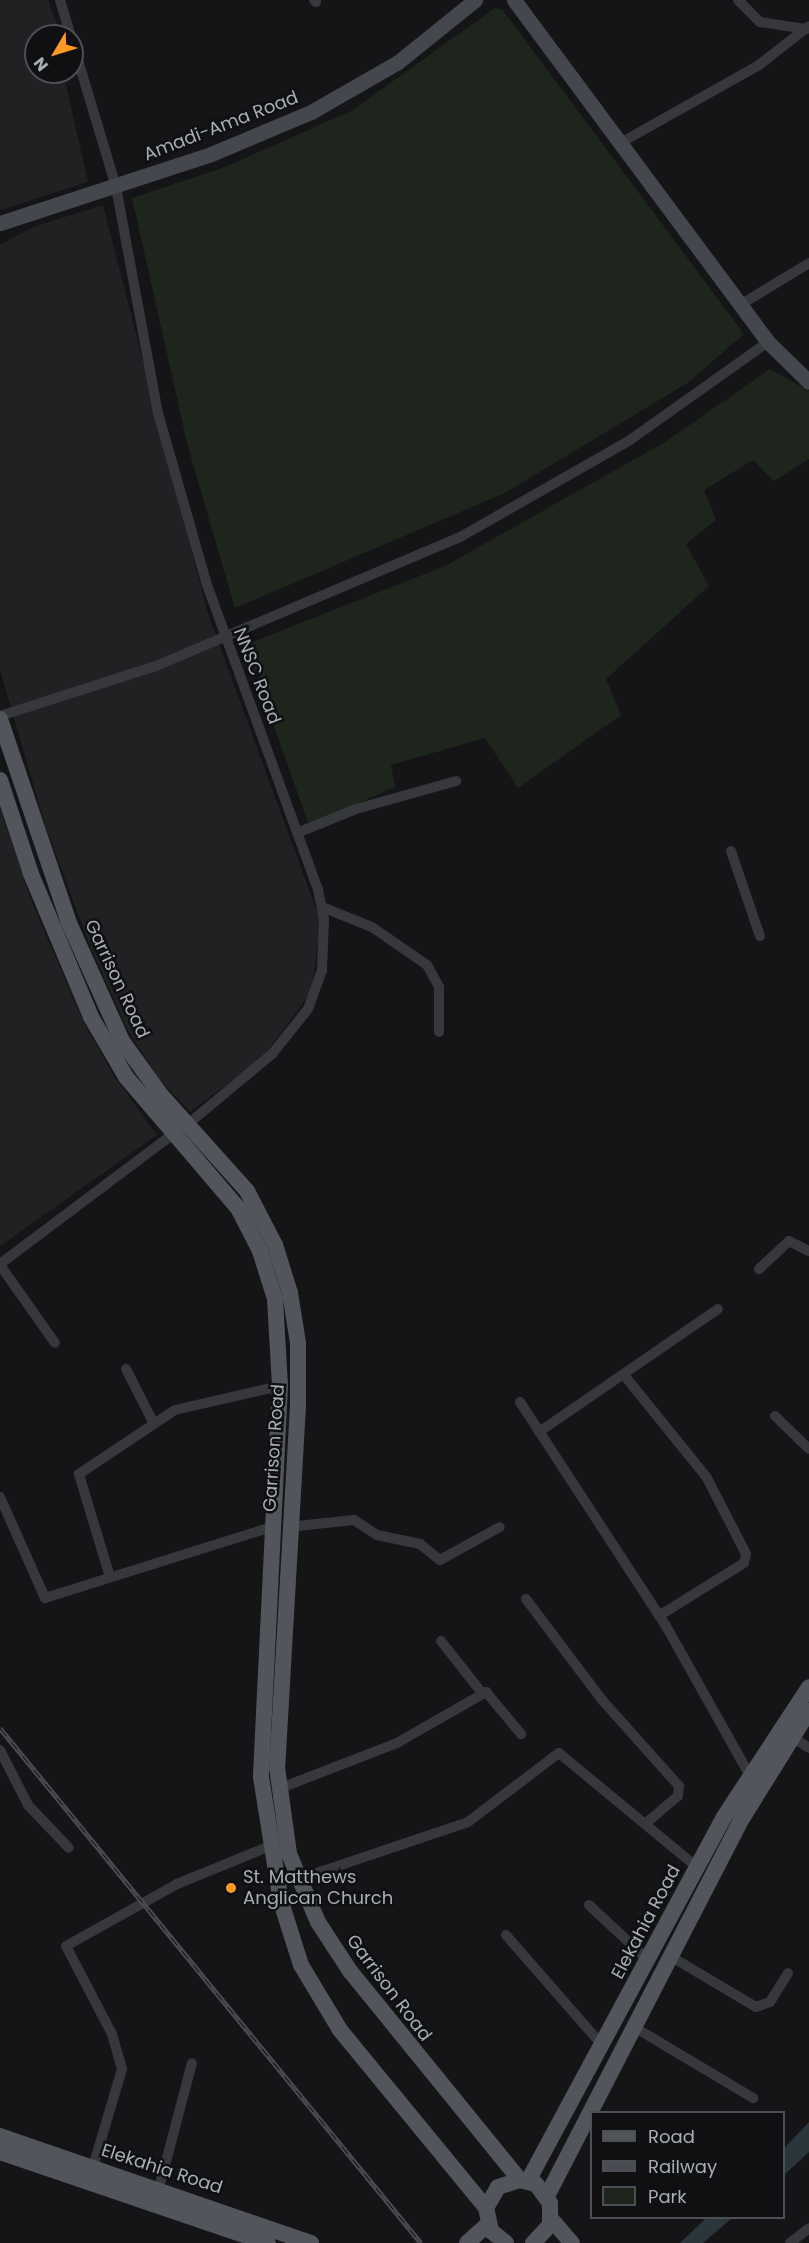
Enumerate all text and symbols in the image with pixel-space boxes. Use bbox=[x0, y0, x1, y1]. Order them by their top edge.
north arrow bbox=[24, 24, 84, 84]
text: N bbox=[28, 52, 54, 76]
street label: Amadi-Ama Road bbox=[141, 87, 301, 165]
street label: NNSC Road bbox=[229, 625, 285, 727]
street label: Garrison Road bbox=[80, 916, 154, 1042]
street label: Garrison Road bbox=[259, 1383, 289, 1513]
street label: Elekahia Road bbox=[607, 1861, 685, 1983]
place label: St. Matthews Anglican Church bbox=[243, 1867, 393, 1910]
marker: St. Matthews Anglican Church bbox=[224, 1881, 238, 1895]
street label: Garrison Road bbox=[342, 1930, 436, 2046]
legend bbox=[590, 2111, 785, 2219]
text: Road bbox=[648, 2124, 695, 2149]
street label: Elekahia Road bbox=[99, 2139, 225, 2199]
text: Railway bbox=[648, 2154, 717, 2179]
text: Park bbox=[648, 2184, 687, 2209]

